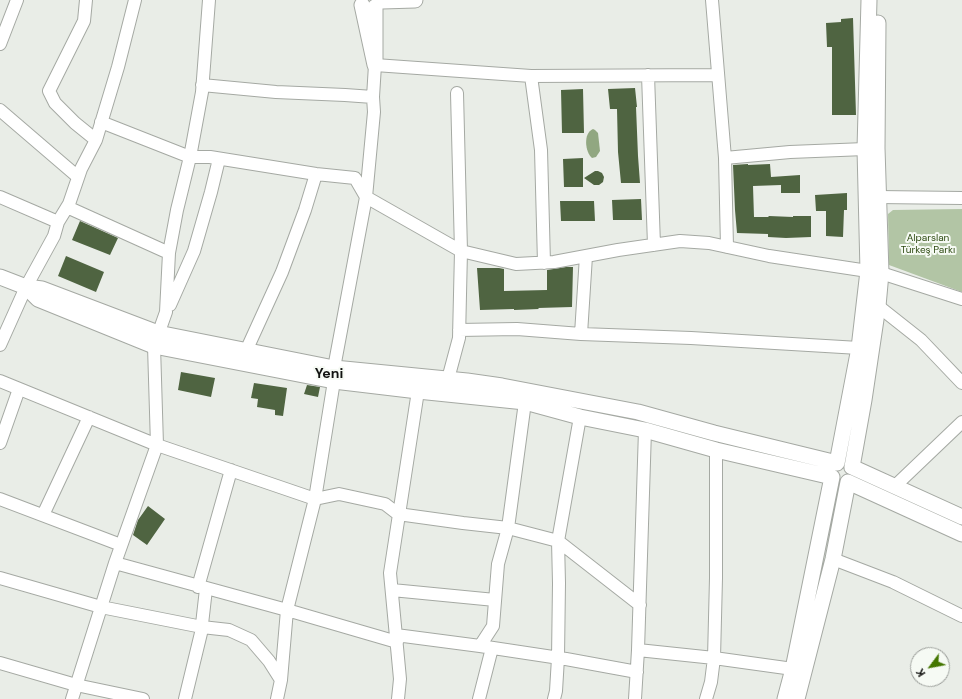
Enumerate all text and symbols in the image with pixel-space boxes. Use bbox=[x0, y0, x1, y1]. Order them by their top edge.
park label: Alparslan Türkeş Parkı bbox=[901, 232, 955, 256]
district label: Yeni bbox=[315, 366, 343, 382]
north arrow bbox=[910, 647, 950, 687]
text: K bbox=[913, 666, 929, 680]

